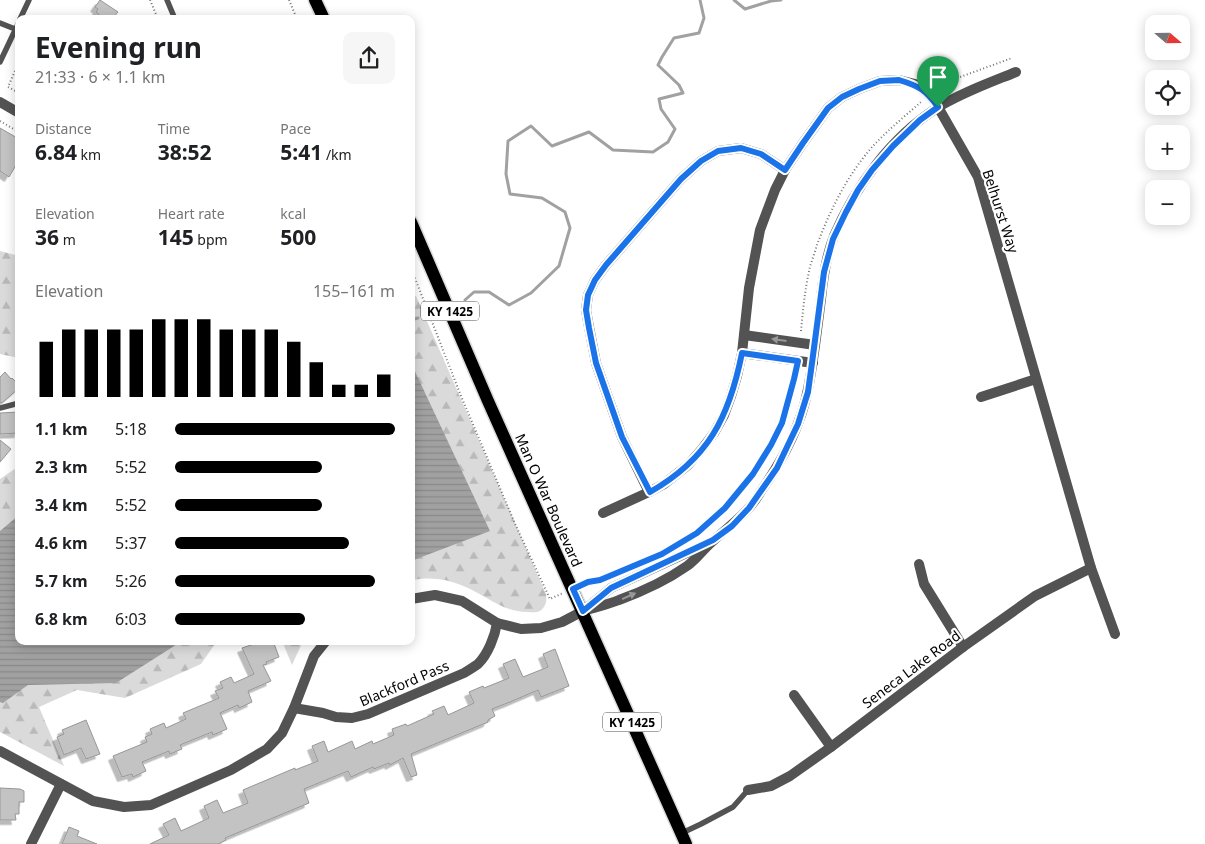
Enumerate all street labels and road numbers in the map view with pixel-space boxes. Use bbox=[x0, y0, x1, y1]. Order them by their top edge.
street label: Belhurst Way bbox=[979, 167, 1024, 256]
road number: KY 1425 bbox=[421, 302, 479, 321]
street label: Man O War Boulevard bbox=[511, 430, 587, 570]
street label: Seneca Lake Road bbox=[858, 626, 964, 712]
street label: Blackford Pass bbox=[356, 655, 452, 710]
road number: KY 1425 bbox=[603, 712, 661, 732]

